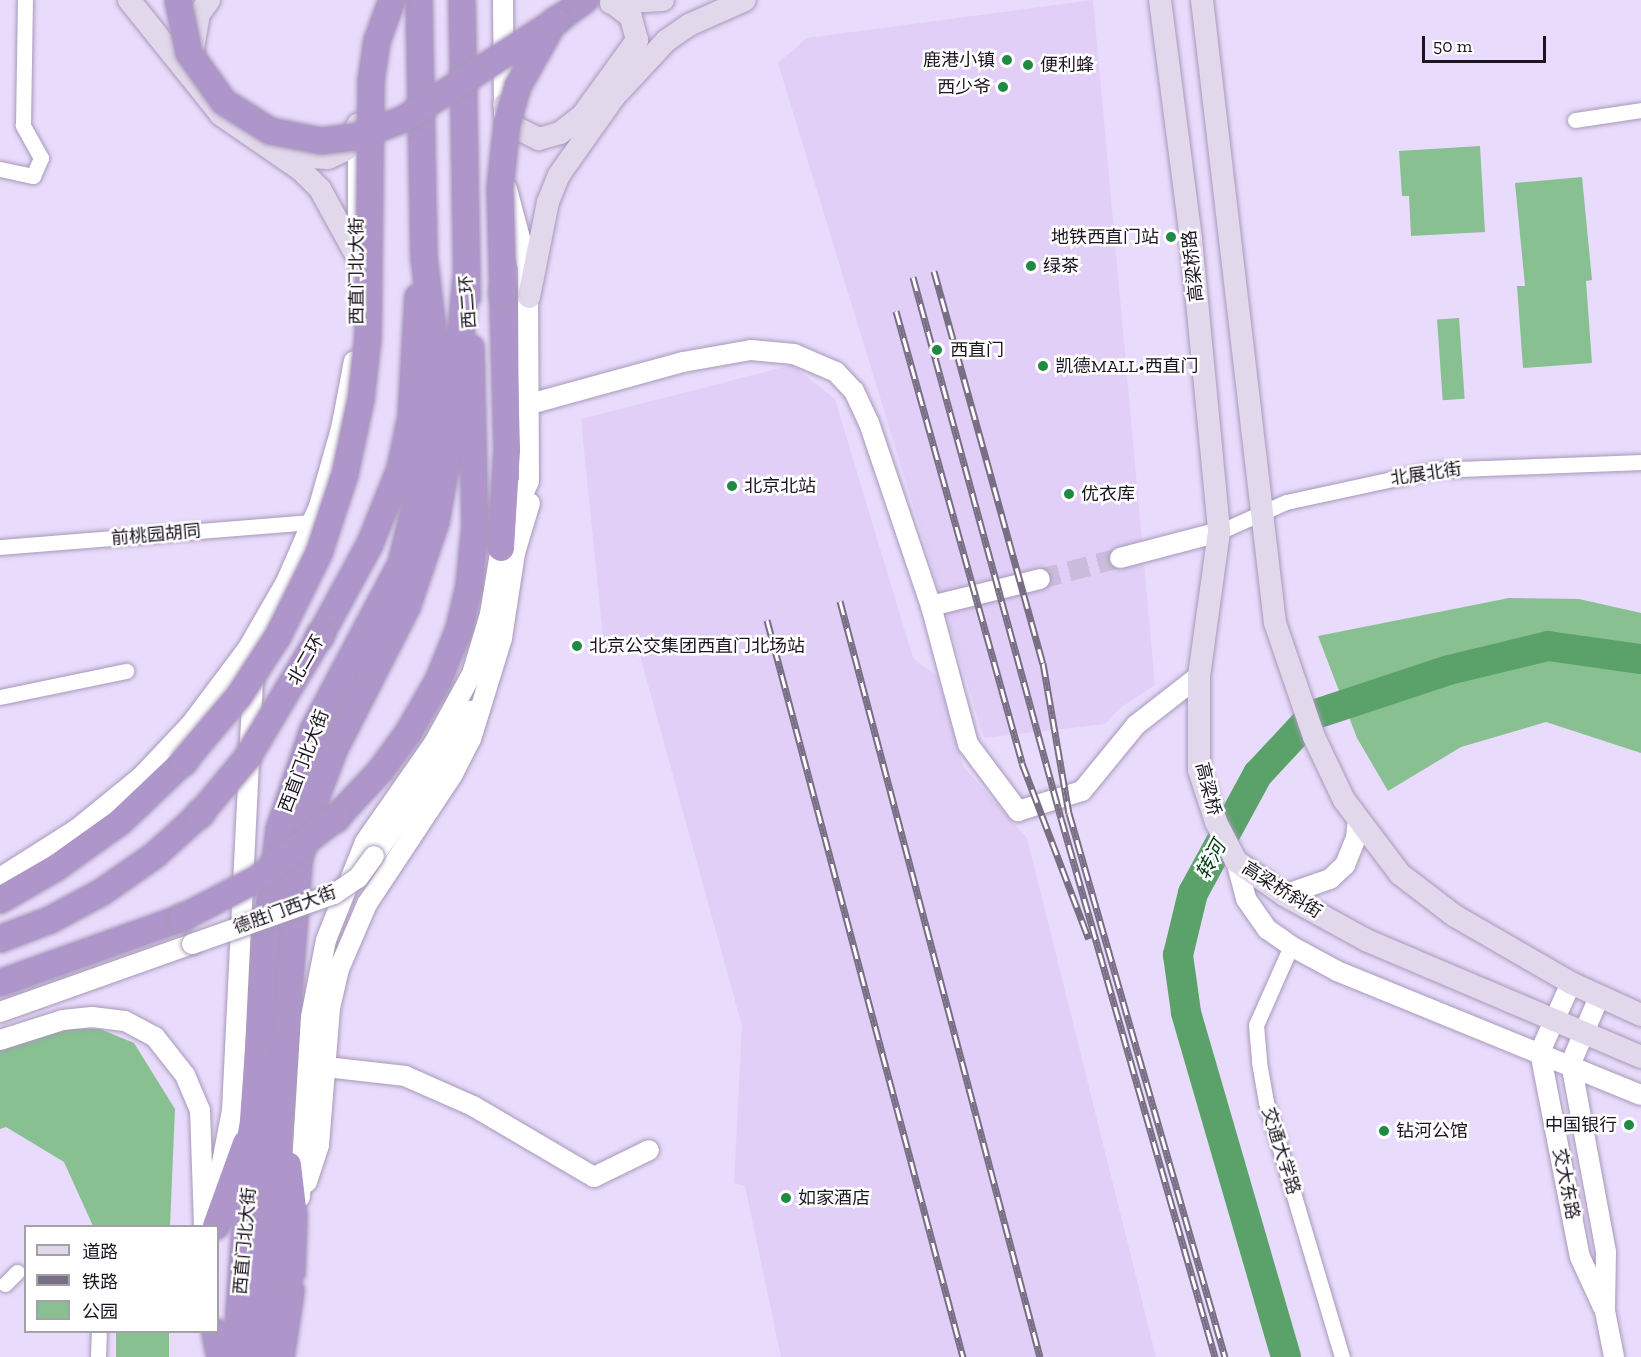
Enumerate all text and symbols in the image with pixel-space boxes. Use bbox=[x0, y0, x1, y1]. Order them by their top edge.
scale bar bbox=[1425, 24, 1550, 62]
text: 50 m bbox=[1433, 35, 1472, 57]
place label: 鹿港小镇 bbox=[923, 49, 995, 71]
marker: 鹿港小镇 bbox=[1000, 53, 1014, 67]
place label: 便利蜂 bbox=[1040, 54, 1094, 76]
marker: 便利蜂 bbox=[1021, 58, 1035, 72]
place label: 西少爷 bbox=[937, 76, 991, 98]
marker: 西少爷 bbox=[996, 80, 1010, 94]
street label: 西直门北大街 bbox=[346, 217, 368, 325]
place label: 地铁西直门站 bbox=[1051, 226, 1159, 248]
street label: 高梁桥路 bbox=[1178, 229, 1208, 303]
marker: 地铁西直门站 bbox=[1164, 230, 1178, 244]
place label: 绿茶 bbox=[1043, 255, 1079, 277]
marker: 绿茶 bbox=[1024, 259, 1038, 273]
street label: 西二环 bbox=[455, 274, 481, 330]
place label: 西直门 bbox=[950, 339, 1004, 361]
marker: 西直门 bbox=[928, 341, 946, 359]
place label: 凯德MALL•西直门 bbox=[1055, 355, 1199, 377]
marker: 凯德MALL•西直门 bbox=[1036, 359, 1050, 373]
street label: 北展北街 bbox=[1389, 458, 1463, 490]
place label: 北京北站 bbox=[744, 475, 816, 497]
marker: 北京北站 bbox=[725, 479, 739, 493]
place label: 优衣库 bbox=[1081, 483, 1135, 505]
marker: 优衣库 bbox=[1062, 487, 1076, 501]
street label: 前桃园胡同 bbox=[110, 520, 202, 550]
street label: 北二环 bbox=[283, 631, 329, 689]
place label: 北京公交集团西直门北场站 bbox=[589, 635, 805, 657]
marker: 北京公交集团西直门北场站 bbox=[570, 639, 584, 653]
street label: 西直门北大街 bbox=[275, 707, 333, 815]
street label: 高梁桥 bbox=[1191, 760, 1225, 818]
water label: 转河 bbox=[1191, 837, 1231, 883]
street label: 高梁桥斜街 bbox=[1238, 857, 1326, 923]
street label: 德胜门西大街 bbox=[231, 881, 339, 939]
street label: 交通大学路 bbox=[1258, 1105, 1304, 1197]
place label: 中国银行 bbox=[1545, 1114, 1617, 1136]
marker: 中国银行 bbox=[1622, 1118, 1636, 1132]
place label: 钻河公馆 bbox=[1396, 1120, 1468, 1142]
marker: 钻河公馆 bbox=[1377, 1124, 1391, 1138]
street label: 交大东路 bbox=[1549, 1147, 1583, 1221]
street label: 西直门北大街 bbox=[230, 1186, 260, 1296]
place label: 如家酒店 bbox=[798, 1187, 870, 1209]
marker: 如家酒店 bbox=[779, 1191, 793, 1205]
legend bbox=[24, 1225, 219, 1333]
text: 道路 bbox=[82, 1241, 118, 1263]
text: 铁路 bbox=[82, 1271, 118, 1293]
text: 公园 bbox=[82, 1301, 118, 1323]

